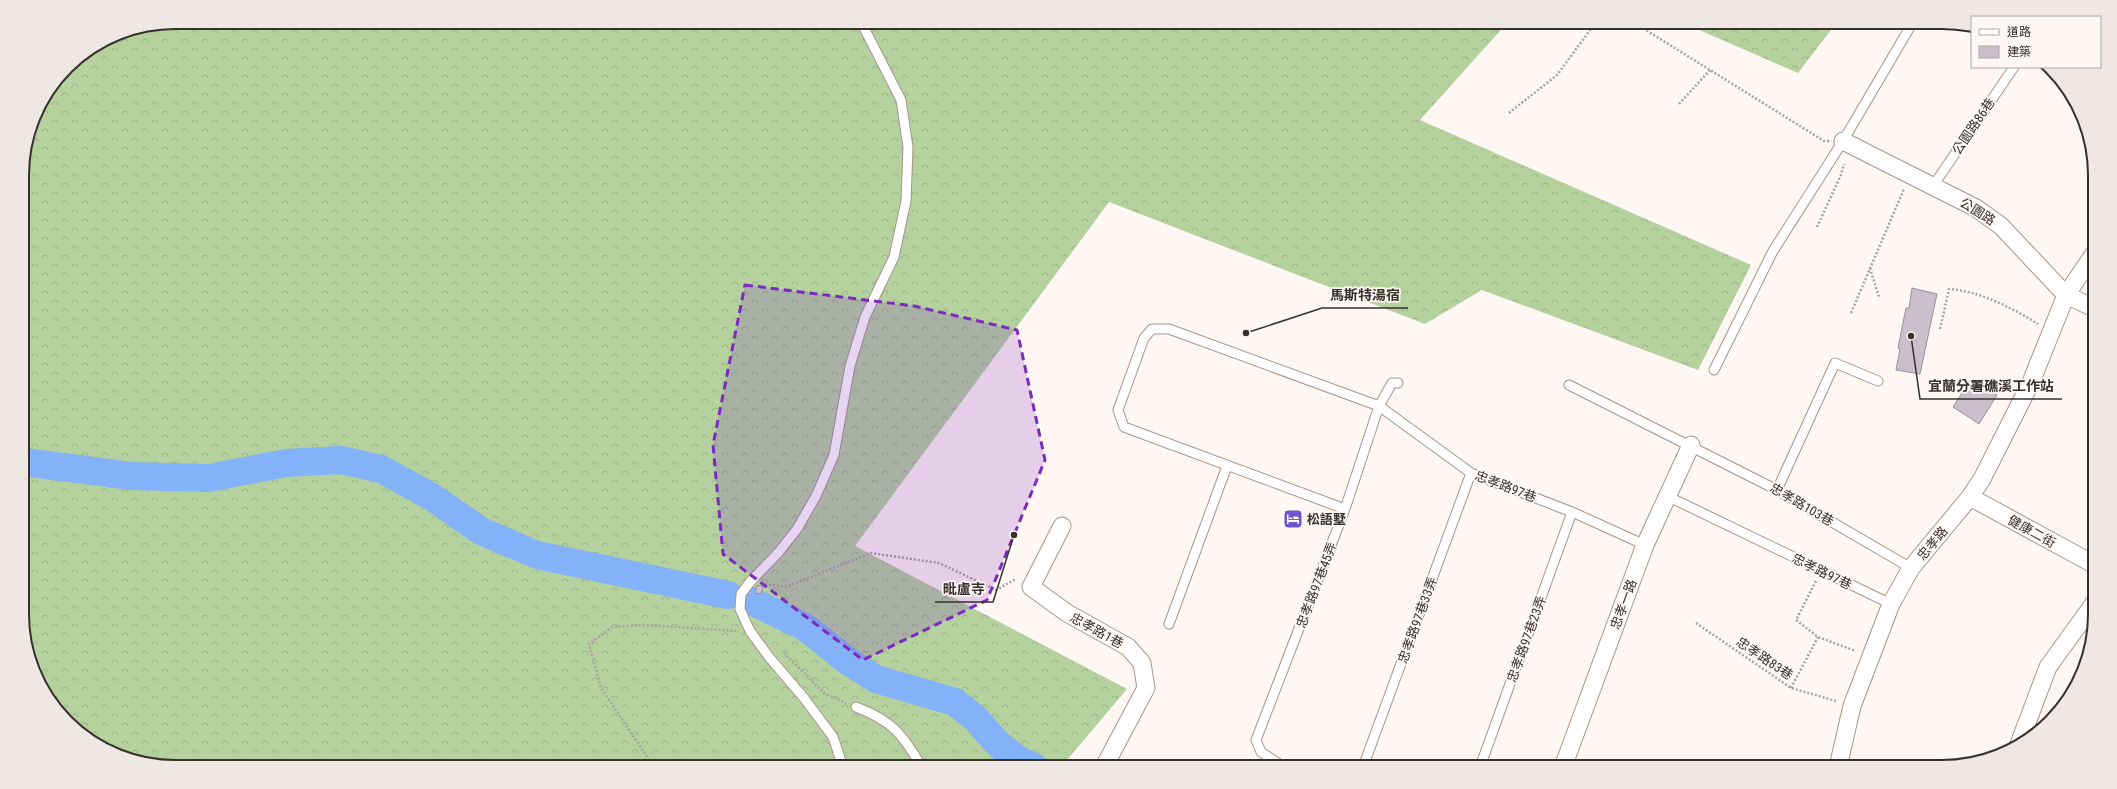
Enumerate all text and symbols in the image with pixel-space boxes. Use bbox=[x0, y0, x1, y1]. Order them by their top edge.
legend bbox=[1971, 16, 2101, 68]
text: 道路 bbox=[2007, 25, 2031, 39]
text: 建築 bbox=[2007, 45, 2031, 59]
street label: 公園路86巷 bbox=[1949, 95, 1998, 157]
street label: 公園路 bbox=[1957, 195, 1998, 228]
callout: 馬斯特湯宿 bbox=[1322, 282, 1408, 308]
text: 馬斯特湯宿 bbox=[1330, 287, 1400, 303]
callout: 宜蘭分署礁溪工作站 bbox=[1920, 373, 2062, 399]
text: 宜蘭分署礁溪工作站 bbox=[1928, 378, 2054, 394]
street label: 忠孝路97巷 bbox=[1473, 468, 1539, 505]
street label: 忠孝路103巷 bbox=[1767, 480, 1836, 529]
hotel icon: 松語墅 bbox=[1282, 508, 1304, 530]
place label: 松語墅 bbox=[1307, 512, 1346, 527]
street label: 健康二街 bbox=[2005, 512, 2058, 551]
street label: 忠孝路 bbox=[1914, 524, 1951, 563]
street label: 忠孝路97巷45弄 bbox=[1293, 540, 1340, 630]
street label: 忠孝路97巷 bbox=[1789, 550, 1854, 592]
street label: 忠孝路97巷33弄 bbox=[1395, 575, 1440, 665]
callout: 毗盧寺 bbox=[935, 576, 993, 602]
street label: 忠孝一路 bbox=[1608, 577, 1639, 631]
text: 毗盧寺 bbox=[943, 581, 985, 597]
street label: 忠孝路97巷23弄 bbox=[1504, 594, 1549, 684]
street label: 忠孝路1巷 bbox=[1068, 610, 1126, 651]
street label: 忠孝路83巷 bbox=[1734, 634, 1796, 683]

